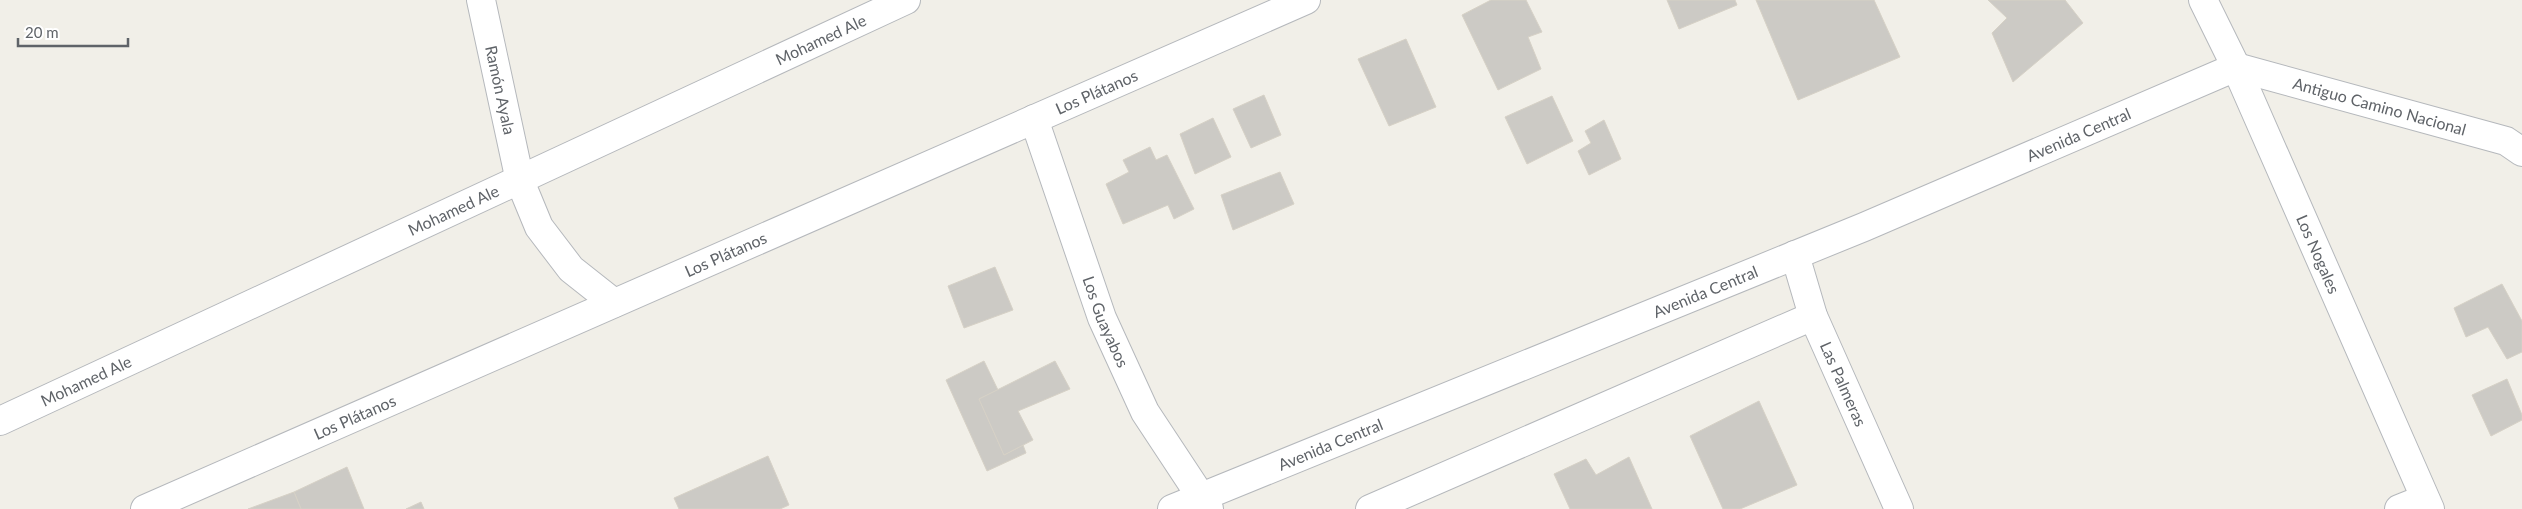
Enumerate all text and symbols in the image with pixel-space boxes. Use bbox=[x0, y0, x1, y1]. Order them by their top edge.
street label: Mohamed Ale bbox=[772, 10, 869, 68]
scale bar bbox=[18, 15, 128, 47]
text: 20 m bbox=[25, 23, 59, 41]
street label: Ramón Ayala bbox=[482, 44, 520, 136]
street label: Los Plátanos bbox=[1052, 65, 1140, 118]
street label: Antiguo Camino Nacional bbox=[2291, 73, 2468, 139]
street label: Avenida Central bbox=[2024, 103, 2134, 165]
street label: Mohamed Ale bbox=[405, 181, 502, 239]
street label: Los Nogales bbox=[2293, 212, 2344, 296]
street label: Los Plátanos bbox=[682, 228, 769, 280]
street label: Avenida Central bbox=[1650, 261, 1760, 321]
street label: Los Guayabos bbox=[1079, 273, 1133, 370]
street label: Las Palmeras bbox=[1817, 339, 1871, 429]
street label: Mohamed Ale bbox=[38, 351, 134, 410]
street label: Los Plátanos bbox=[311, 390, 399, 443]
street label: Avenida Central bbox=[1275, 414, 1385, 474]

